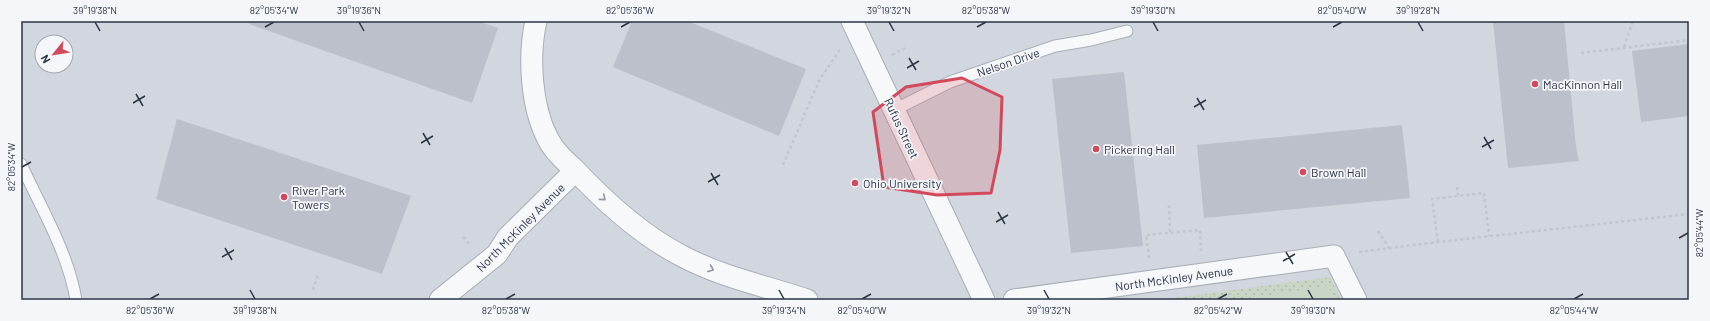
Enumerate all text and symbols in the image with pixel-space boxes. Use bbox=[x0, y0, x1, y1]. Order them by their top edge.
text: 39°19'38"N bbox=[73, 4, 117, 16]
text: 82°05'34"W bbox=[250, 4, 298, 16]
text: 39°19'36"N bbox=[337, 4, 381, 16]
text: 82°05'36"W bbox=[606, 4, 654, 16]
text: 39°19'32"N bbox=[867, 4, 911, 16]
text: 82°05'38"W bbox=[962, 4, 1010, 16]
text: 39°19'30"N bbox=[1131, 4, 1175, 16]
text: 82°05'40"W bbox=[1318, 4, 1367, 16]
text: 39°19'28"N bbox=[1396, 4, 1440, 16]
north arrow bbox=[34, 34, 74, 74]
street label: Nelson Drive bbox=[975, 45, 1041, 79]
text: N bbox=[37, 53, 52, 66]
place label: MacKinnon Hall bbox=[1543, 77, 1622, 91]
marker: MacKinnon Hall bbox=[1530, 79, 1540, 89]
street label: Rufus Street bbox=[882, 95, 922, 161]
place label: Pickering Hall bbox=[1104, 142, 1175, 156]
text: 82°05'34"W bbox=[5, 143, 17, 191]
marker: Pickering Hall bbox=[1091, 144, 1101, 154]
place label: Brown Hall bbox=[1311, 165, 1366, 179]
marker: Brown Hall bbox=[1298, 167, 1308, 177]
place label: Ohio University bbox=[863, 176, 942, 190]
marker: Ohio University bbox=[850, 178, 860, 188]
street label: North McKinley Avenue bbox=[473, 180, 567, 274]
place label: River Park Towers bbox=[292, 183, 345, 211]
marker: River Park Towers bbox=[279, 192, 289, 202]
one-way arrow bbox=[598, 194, 606, 201]
text: 82°05'44"W bbox=[1693, 208, 1705, 257]
street label: North McKinley Avenue bbox=[1114, 263, 1234, 293]
one-way arrow bbox=[708, 264, 715, 272]
text: 82°05'36"W bbox=[126, 304, 174, 316]
text: 39°19'38"N bbox=[233, 304, 277, 316]
text: 82°05'38"W bbox=[482, 304, 530, 316]
text: 39°19'34"N bbox=[762, 304, 806, 316]
text: 82°05'40"W bbox=[838, 304, 887, 316]
text: 39°19'32"N bbox=[1027, 304, 1071, 316]
text: 82°05'42"W bbox=[1194, 304, 1243, 316]
text: 39°19'30"N bbox=[1291, 304, 1335, 316]
text: 82°05'44"W bbox=[1550, 304, 1599, 316]

